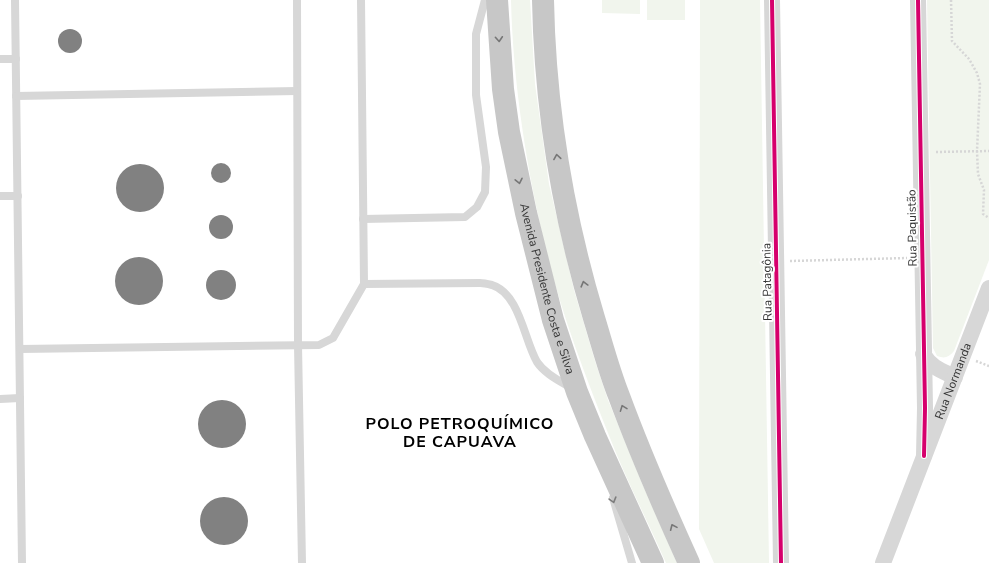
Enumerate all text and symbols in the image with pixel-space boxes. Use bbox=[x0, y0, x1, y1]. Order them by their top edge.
one-way arrow bbox=[494, 36, 503, 42]
one-way arrow bbox=[553, 154, 562, 160]
one-way arrow bbox=[514, 178, 522, 185]
street label: Rua Paquistão bbox=[903, 189, 921, 267]
street label: Avenida Presidente Costa e Silva bbox=[516, 202, 579, 376]
street label: Rua Patagônia bbox=[758, 243, 776, 321]
one-way arrow bbox=[580, 280, 589, 287]
street label: Rua Normanda bbox=[931, 340, 975, 422]
one-way arrow bbox=[620, 404, 628, 411]
district label: POLO PETROQUÍMICO DE CAPUAVA bbox=[366, 413, 554, 453]
one-way arrow bbox=[609, 497, 617, 503]
one-way arrow bbox=[670, 524, 678, 532]

